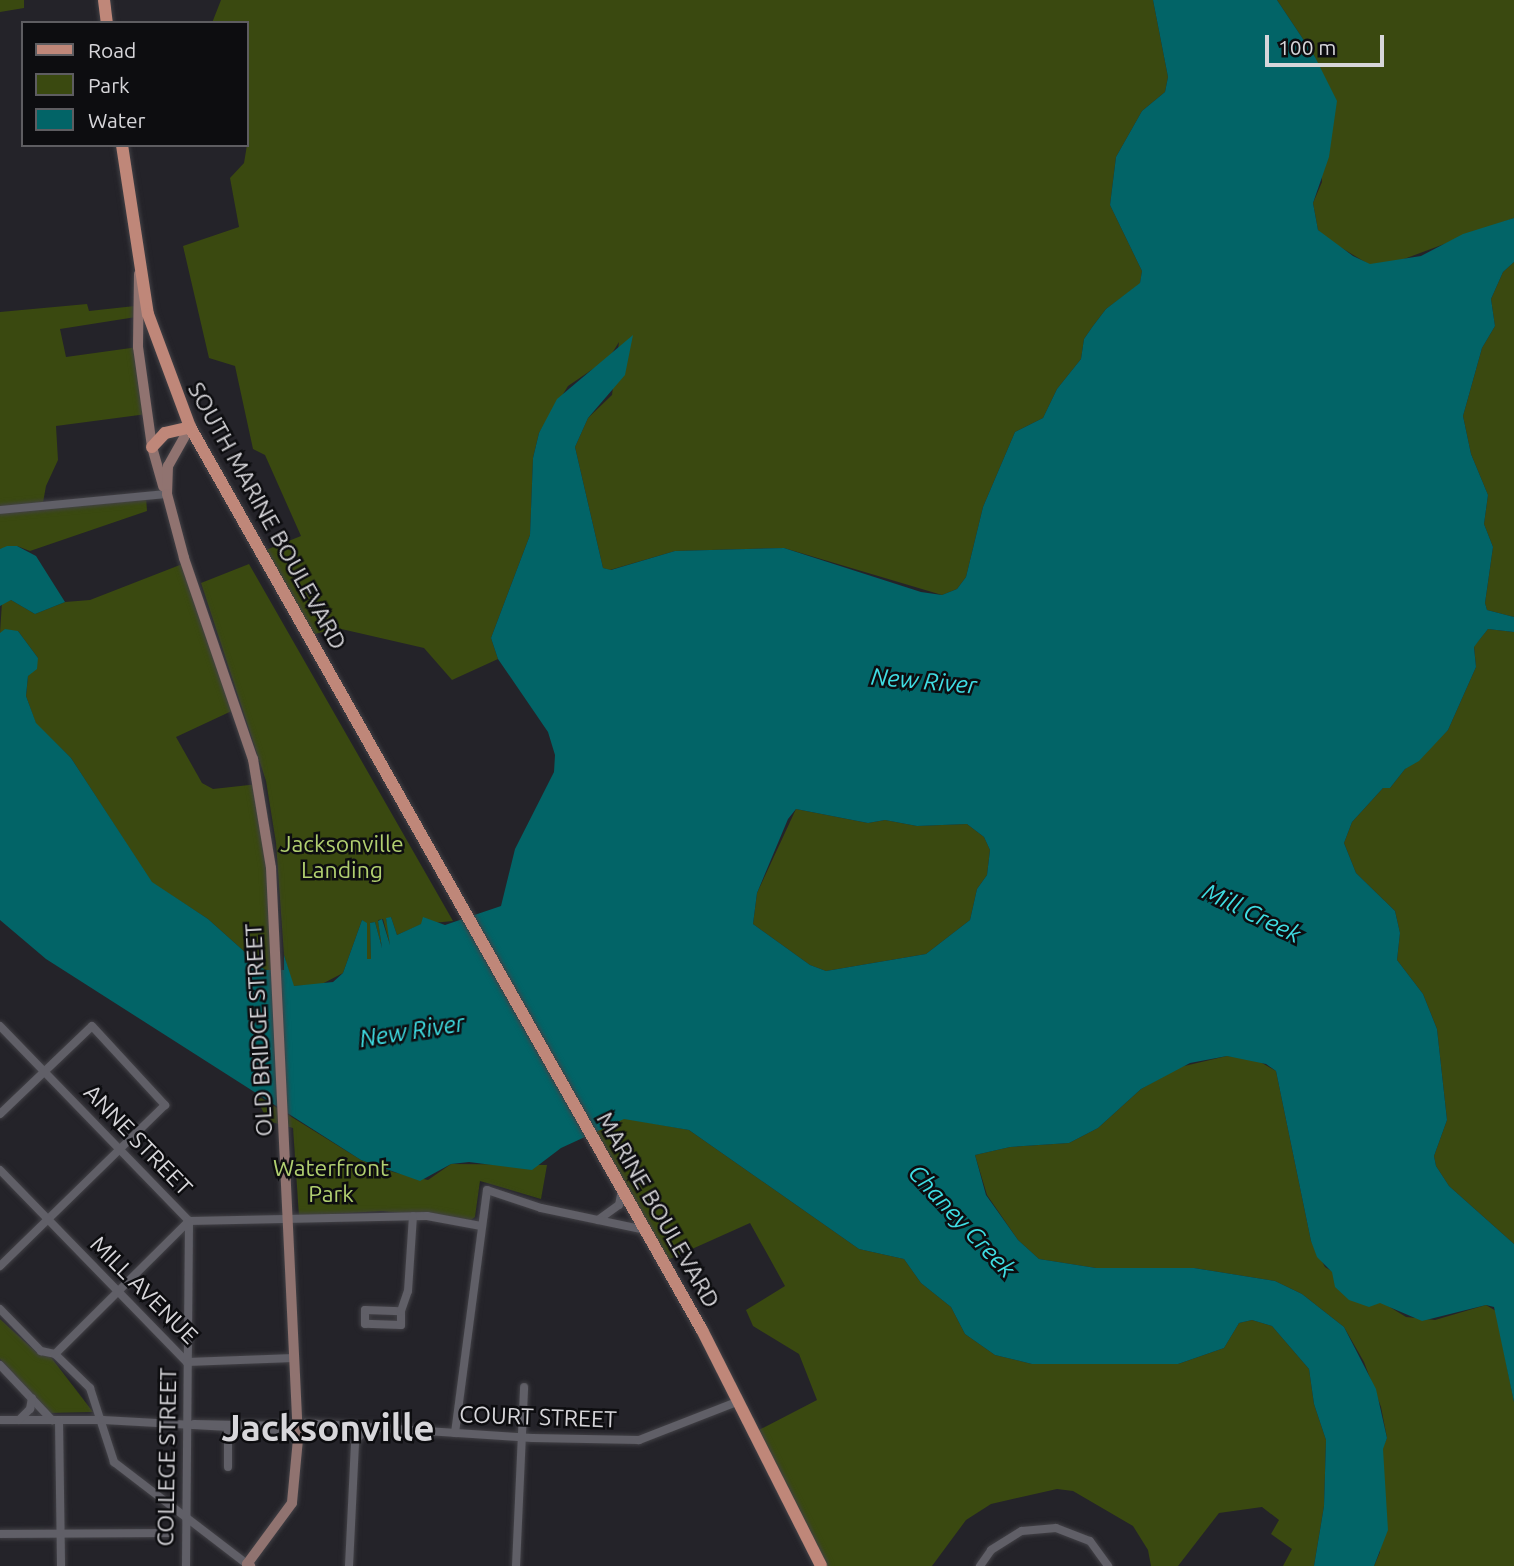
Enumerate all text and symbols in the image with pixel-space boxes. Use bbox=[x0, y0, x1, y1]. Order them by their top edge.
legend bbox=[21, 21, 248, 147]
scale bar bbox=[1269, 21, 1388, 65]
text: 100 m bbox=[1278, 35, 1336, 59]
text: Road bbox=[88, 38, 136, 62]
text: Park bbox=[88, 73, 130, 97]
text: Water bbox=[88, 108, 146, 132]
street label: SOUTH MARINE BOULEVARD bbox=[182, 378, 352, 654]
water label: New River bbox=[870, 662, 978, 700]
park label: Jacksonville Landing bbox=[280, 830, 404, 884]
water label: Mill Creek bbox=[1198, 877, 1306, 949]
street label: OLD BRIDGE STREET bbox=[240, 923, 278, 1137]
water label: New River bbox=[357, 1008, 467, 1054]
street label: ANNE STREET bbox=[78, 1079, 198, 1201]
street label: MARINE BOULEVARD bbox=[591, 1107, 725, 1313]
park label: Waterfront Park bbox=[273, 1154, 389, 1208]
water label: Chaney Creek bbox=[902, 1158, 1022, 1284]
street label: MILL AVENUE bbox=[84, 1230, 204, 1350]
street label: COLLEGE STREET bbox=[152, 1367, 182, 1547]
street label: COURT STREET bbox=[459, 1400, 617, 1434]
district label: Jacksonville bbox=[222, 1406, 434, 1450]

